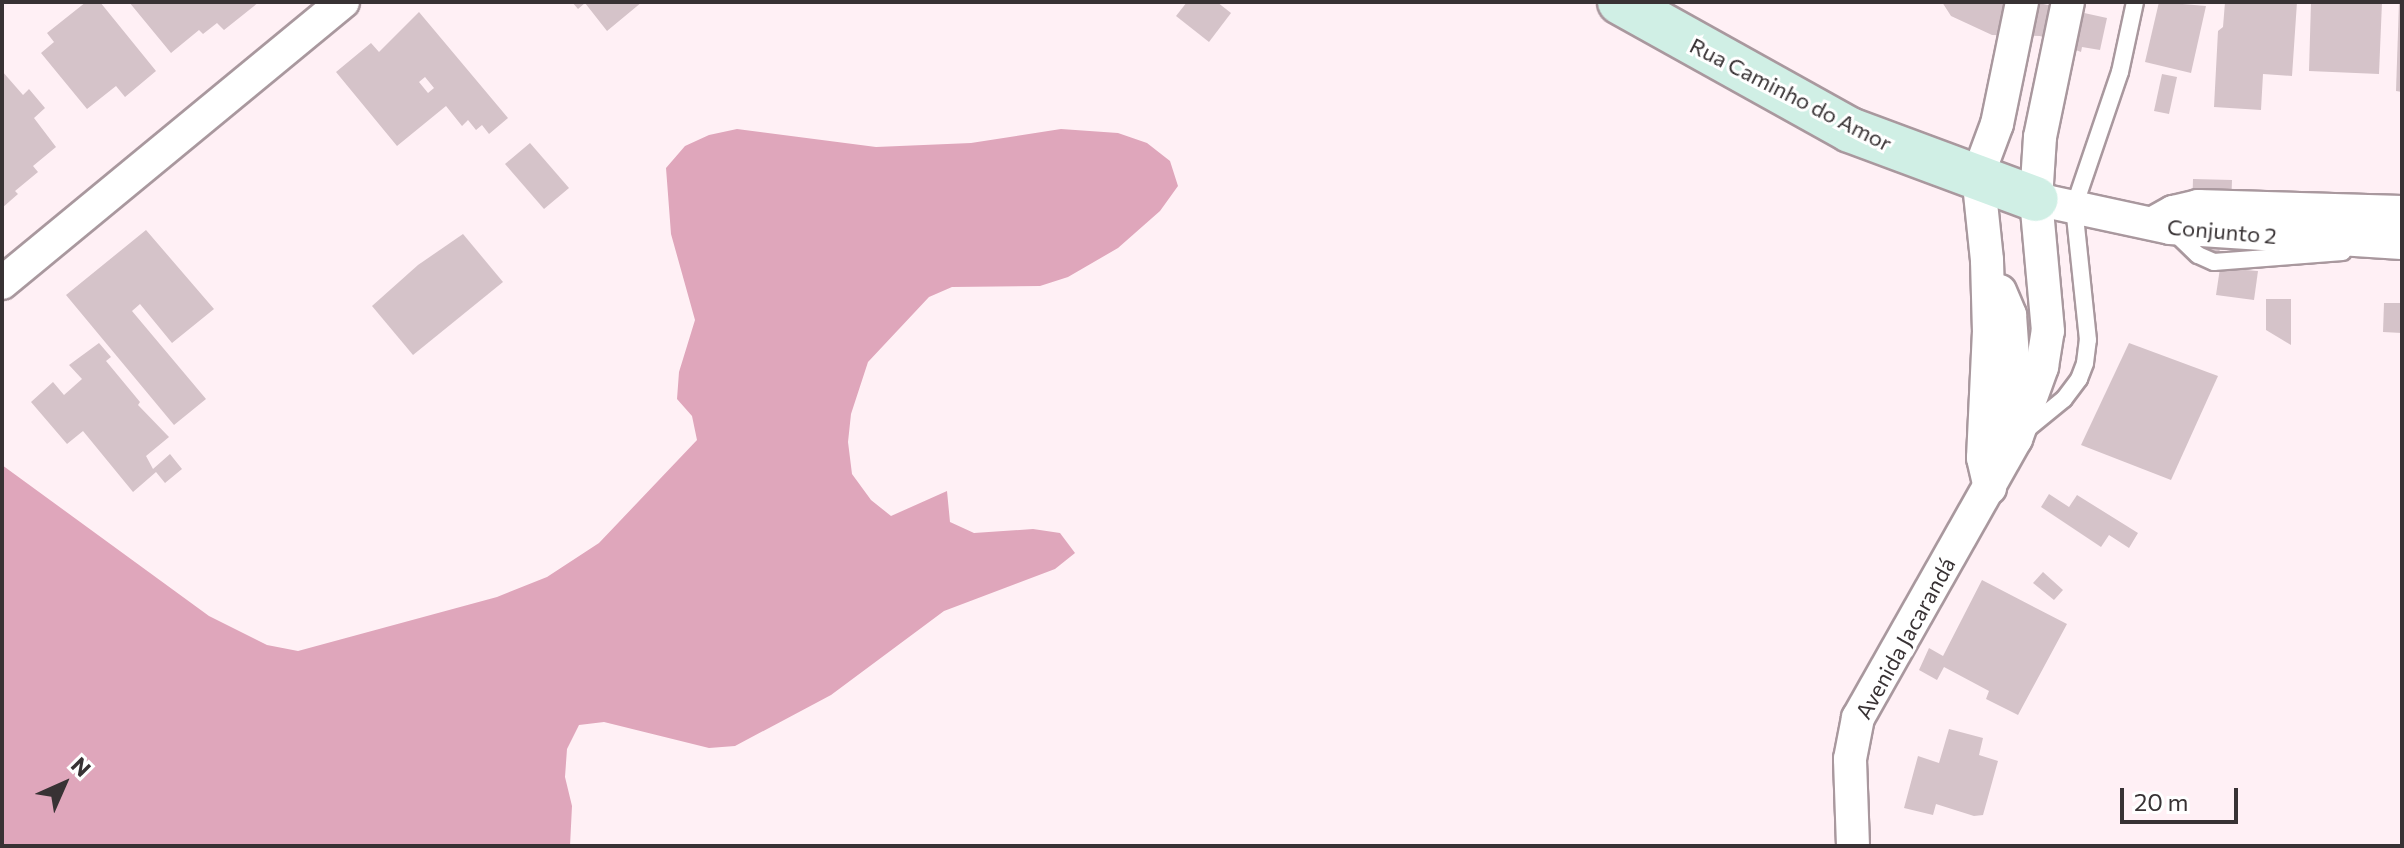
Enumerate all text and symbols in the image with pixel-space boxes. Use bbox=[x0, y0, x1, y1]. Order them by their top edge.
street label: Rua Caminho do Amor bbox=[1686, 32, 1896, 156]
street label: Conjunto 2 bbox=[2166, 213, 2278, 249]
street label: Avenida Jacarandá bbox=[1850, 553, 1960, 723]
north arrow bbox=[24, 744, 104, 824]
text: N bbox=[66, 751, 97, 782]
scale bar bbox=[2124, 772, 2242, 822]
text: 20 m bbox=[2134, 787, 2188, 816]

